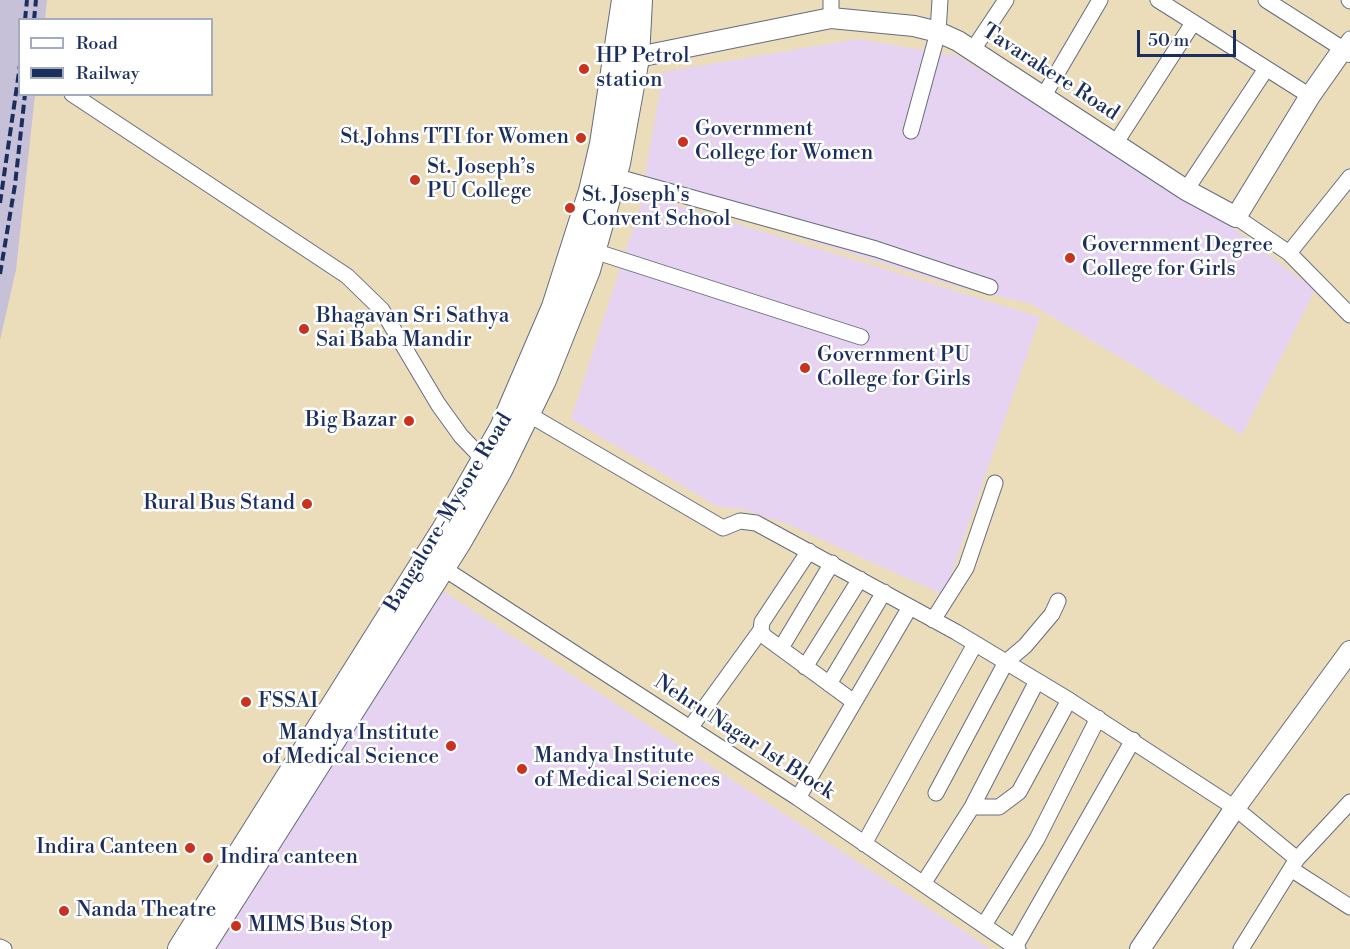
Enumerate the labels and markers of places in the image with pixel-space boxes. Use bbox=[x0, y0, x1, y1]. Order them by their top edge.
place label: HP Petrol station bbox=[596, 44, 689, 94]
marker: HP Petrol station bbox=[577, 62, 591, 76]
place label: Government College for Women bbox=[695, 117, 873, 167]
place label: St.Johns TTI for Women bbox=[340, 125, 569, 151]
marker: St.Johns TTI for Women bbox=[574, 131, 588, 145]
marker: Government College for Women bbox=[676, 135, 690, 149]
place label: St. Joseph’s PU College bbox=[427, 155, 535, 205]
marker: St. Joseph’s PU College bbox=[408, 173, 422, 187]
place label: St. Joseph's Convent School bbox=[582, 183, 730, 233]
marker: St. Joseph's Convent School bbox=[563, 201, 577, 215]
place label: Government Degree College for Girls bbox=[1082, 233, 1273, 283]
marker: Government Degree College for Girls bbox=[1063, 251, 1077, 265]
place label: Bhagavan Sri Sathya Sai Baba Mandir bbox=[316, 304, 509, 354]
marker: Bhagavan Sri Sathya Sai Baba Mandir bbox=[297, 322, 311, 336]
place label: Government PU College for Girls bbox=[817, 343, 971, 393]
marker: Government PU College for Girls bbox=[798, 361, 812, 375]
place label: Big Bazar bbox=[305, 408, 397, 434]
marker: Big Bazar bbox=[402, 414, 416, 428]
place label: Rural Bus Stand bbox=[143, 491, 295, 517]
marker: Rural Bus Stand bbox=[300, 497, 314, 511]
place label: FSSAI bbox=[258, 689, 318, 715]
marker: FSSAI bbox=[239, 695, 253, 709]
place label: Mandya Institute of Medical Science bbox=[262, 721, 439, 771]
marker: Mandya Institute of Medical Science bbox=[444, 739, 458, 753]
place label: Mandya Institute of Medical Sciences bbox=[534, 744, 720, 794]
marker: Mandya Institute of Medical Sciences bbox=[515, 762, 529, 776]
place label: Indira Canteen bbox=[36, 835, 178, 861]
marker: Indira Canteen bbox=[183, 841, 197, 855]
place label: Indira canteen bbox=[220, 845, 358, 871]
marker: Indira canteen bbox=[201, 851, 215, 865]
place label: Nanda Theatre bbox=[76, 898, 216, 924]
marker: Nanda Theatre bbox=[57, 904, 71, 918]
place label: MIMS Bus Stop bbox=[248, 913, 393, 939]
marker: MIMS Bus Stop bbox=[229, 919, 243, 933]

